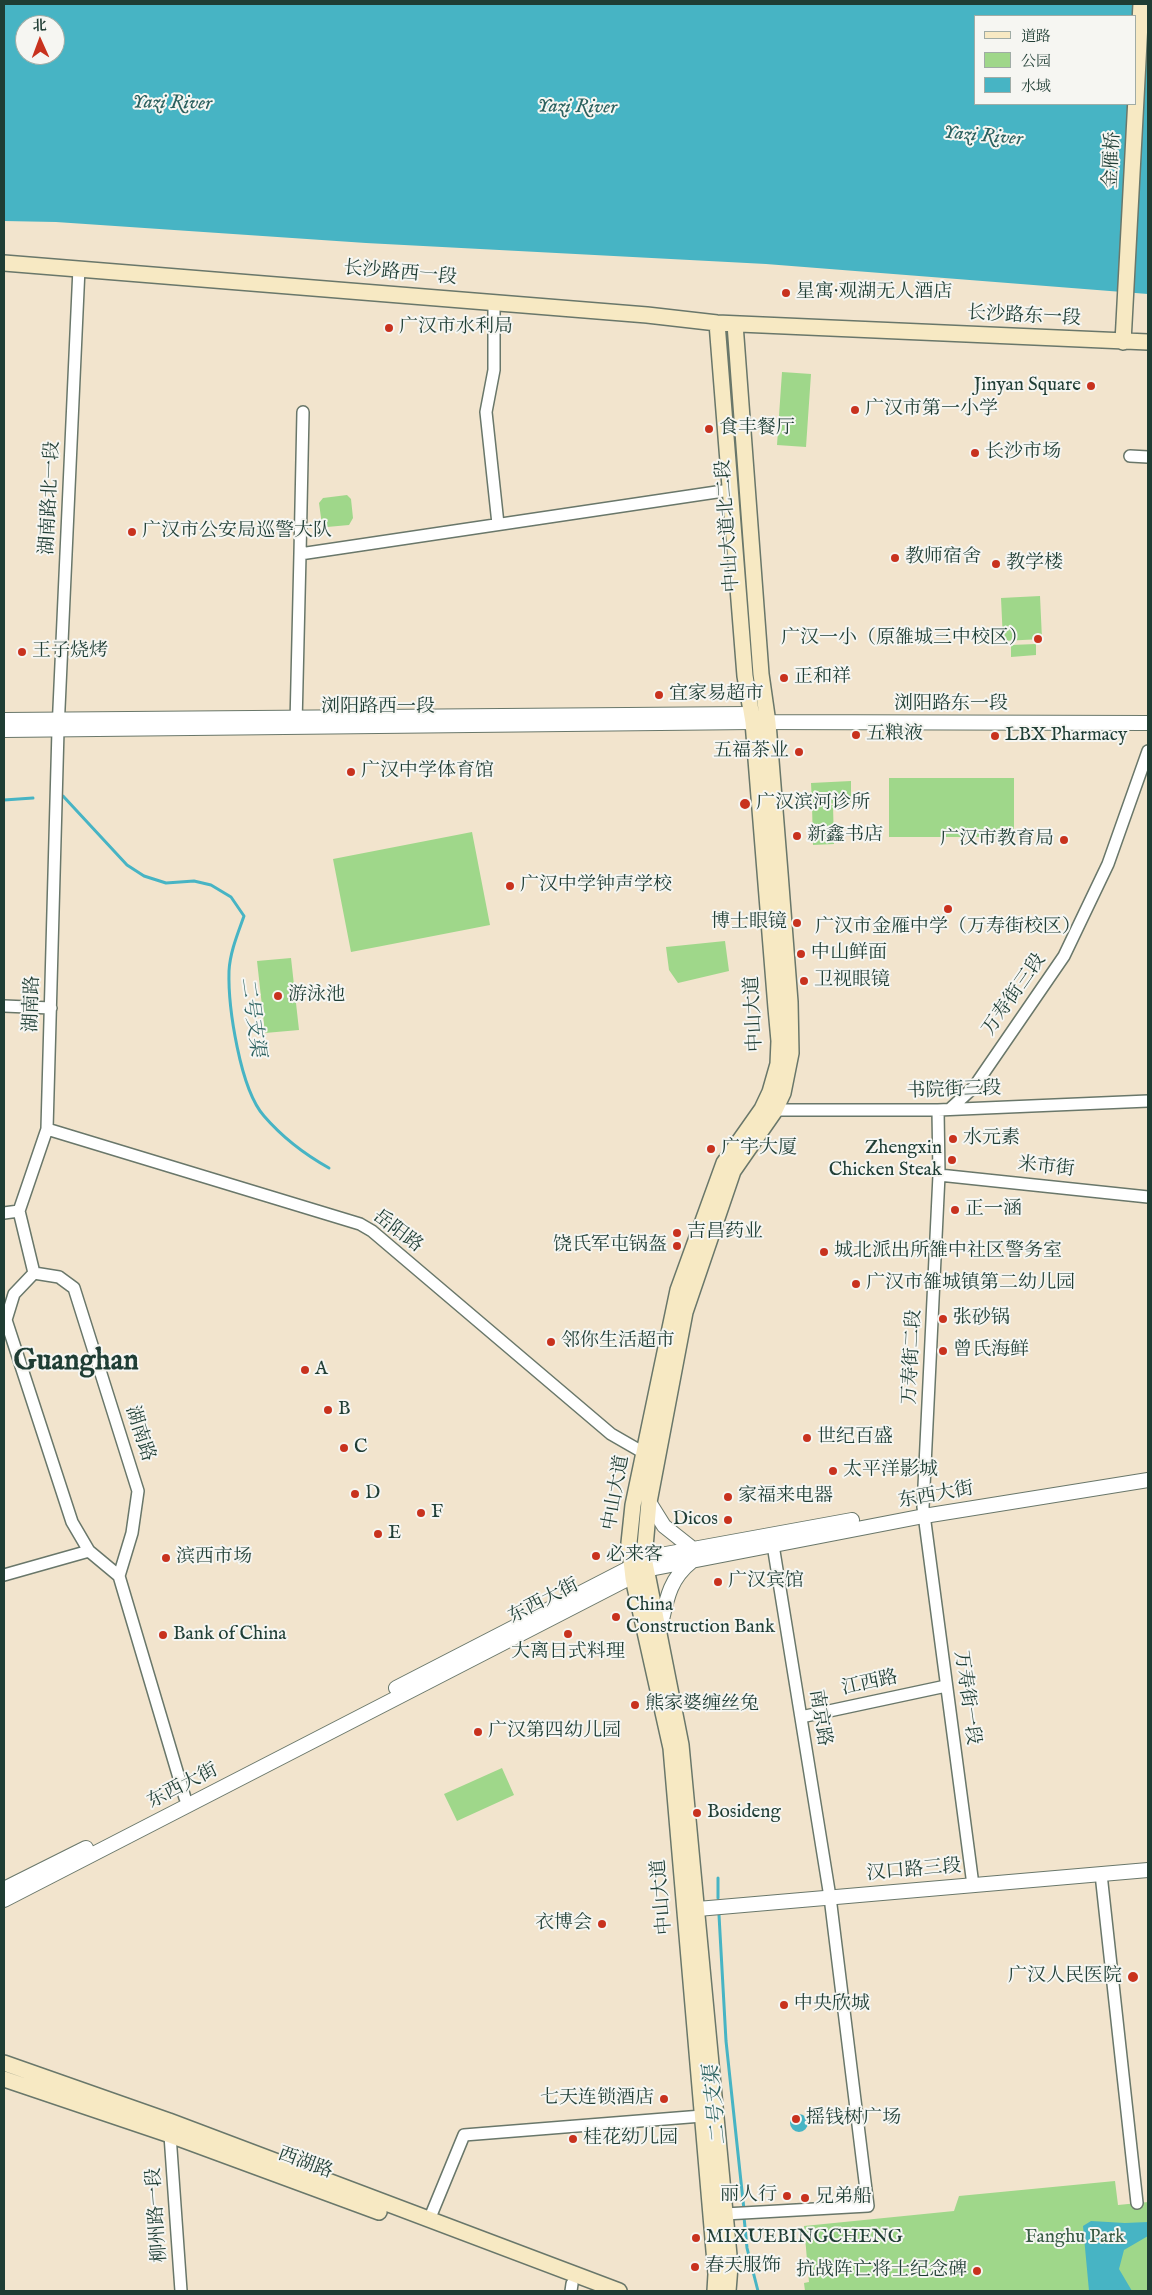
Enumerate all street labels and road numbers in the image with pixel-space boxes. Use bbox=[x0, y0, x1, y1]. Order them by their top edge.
street label: 金雁桥 bbox=[1100, 131, 1126, 189]
street label: 长沙路西一段 bbox=[342, 258, 458, 290]
street label: 长沙路东一段 bbox=[966, 303, 1082, 331]
street label: 湖南路北一段 bbox=[37, 440, 65, 556]
street label: 中山大道北二段 bbox=[713, 459, 745, 593]
street label: 浏阳路东一段 bbox=[894, 694, 1008, 716]
street label: 浏阳路西一段 bbox=[321, 697, 435, 719]
street label: 万寿街三段 bbox=[978, 950, 1052, 1040]
street label: 湖南路 bbox=[21, 975, 45, 1033]
street label: 中山大道 bbox=[742, 975, 768, 1053]
street label: 书院街三段 bbox=[906, 1078, 1002, 1104]
street label: 米市街 bbox=[1016, 1154, 1076, 1182]
street label: 岳阳路 bbox=[367, 1206, 427, 1258]
street label: 万寿街二段 bbox=[899, 1309, 927, 1405]
street label: 湖南路 bbox=[119, 1403, 159, 1465]
street label: 中山大道 bbox=[599, 1454, 635, 1532]
street label: 东西大街 bbox=[897, 1478, 975, 1514]
street label: 东西大街 bbox=[505, 1575, 583, 1629]
street label: 万寿街一段 bbox=[948, 1649, 984, 1747]
street label: 江西路 bbox=[840, 1667, 900, 1701]
street label: 南京路 bbox=[803, 1688, 835, 1748]
street label: 东西大街 bbox=[144, 1760, 222, 1814]
street label: 汉口路三段 bbox=[866, 1856, 962, 1886]
street label: 中山大道 bbox=[648, 1858, 678, 1936]
street label: 西湖路 bbox=[274, 2144, 336, 2184]
street label: 柳州路一段 bbox=[143, 2167, 173, 2263]

